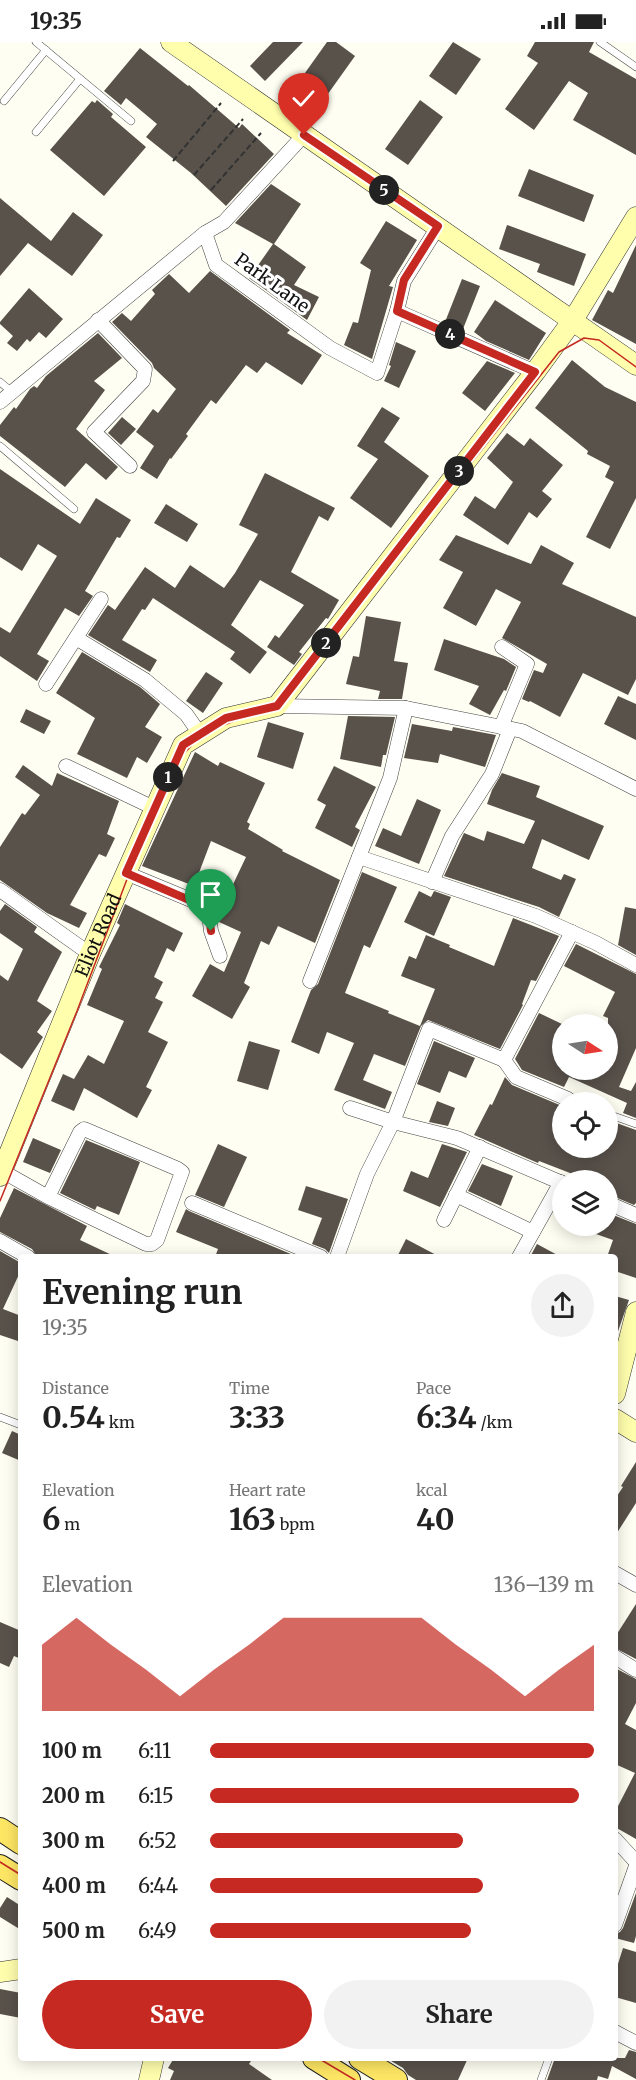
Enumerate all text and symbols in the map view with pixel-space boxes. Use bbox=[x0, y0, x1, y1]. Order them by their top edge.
text: 19:35 bbox=[30, 7, 82, 35]
pin bbox=[278, 73, 329, 135]
icon: check bbox=[287, 82, 320, 115]
pin: 5 bbox=[369, 175, 399, 205]
text: 5 bbox=[379, 180, 389, 200]
street label: Park Lane bbox=[230, 248, 314, 317]
pin: 4 bbox=[435, 319, 465, 349]
text: 4 bbox=[445, 324, 455, 344]
pin: 3 bbox=[444, 456, 474, 486]
text: 3 bbox=[454, 461, 464, 481]
pin: 2 bbox=[311, 628, 341, 658]
text: 2 bbox=[321, 633, 331, 653]
pin: 1 bbox=[153, 762, 183, 792]
text: 1 bbox=[164, 767, 172, 787]
pin bbox=[185, 869, 236, 931]
icon: arrive bbox=[194, 878, 227, 911]
street label: Eliot Road bbox=[70, 890, 126, 980]
north arrow bbox=[552, 1014, 618, 1080]
map controls bbox=[552, 1014, 618, 1236]
button: locate bbox=[552, 1092, 618, 1158]
button: layers bbox=[552, 1170, 618, 1236]
text: Evening run bbox=[42, 1272, 242, 1313]
button: share bbox=[531, 1274, 594, 1337]
text: 19:35 bbox=[42, 1315, 88, 1340]
text: Distance bbox=[42, 1378, 109, 1398]
text: Time bbox=[229, 1378, 270, 1398]
text: Pace bbox=[416, 1378, 451, 1398]
text: 0.54 bbox=[42, 1398, 105, 1436]
text: 3:33 bbox=[229, 1398, 285, 1436]
text: 6:34 bbox=[416, 1398, 477, 1436]
text: km bbox=[105, 1412, 135, 1432]
text: /km bbox=[477, 1412, 513, 1432]
text: Elevation bbox=[42, 1480, 115, 1500]
text: Heart rate bbox=[229, 1480, 306, 1500]
text: kcal bbox=[416, 1480, 447, 1500]
text: 6 bbox=[42, 1500, 60, 1538]
text: 163 bbox=[229, 1500, 276, 1538]
text: 40 bbox=[416, 1500, 455, 1538]
text: m bbox=[60, 1514, 80, 1534]
text: bpm bbox=[276, 1514, 315, 1534]
text: Elevation bbox=[42, 1572, 133, 1597]
text: 136–139 m bbox=[494, 1572, 594, 1597]
text: 100 m bbox=[42, 1738, 102, 1763]
text: 6:11 bbox=[138, 1738, 171, 1763]
text: 200 m bbox=[42, 1783, 105, 1808]
text: 6:15 bbox=[138, 1783, 174, 1808]
text: 300 m bbox=[42, 1828, 105, 1853]
text: 6:52 bbox=[138, 1828, 177, 1853]
text: 400 m bbox=[42, 1873, 106, 1898]
text: 6:44 bbox=[138, 1873, 178, 1898]
text: 500 m bbox=[42, 1918, 105, 1943]
text: 6:49 bbox=[138, 1918, 177, 1943]
button: Save bbox=[42, 1980, 312, 2049]
button: Share bbox=[324, 1980, 594, 2049]

